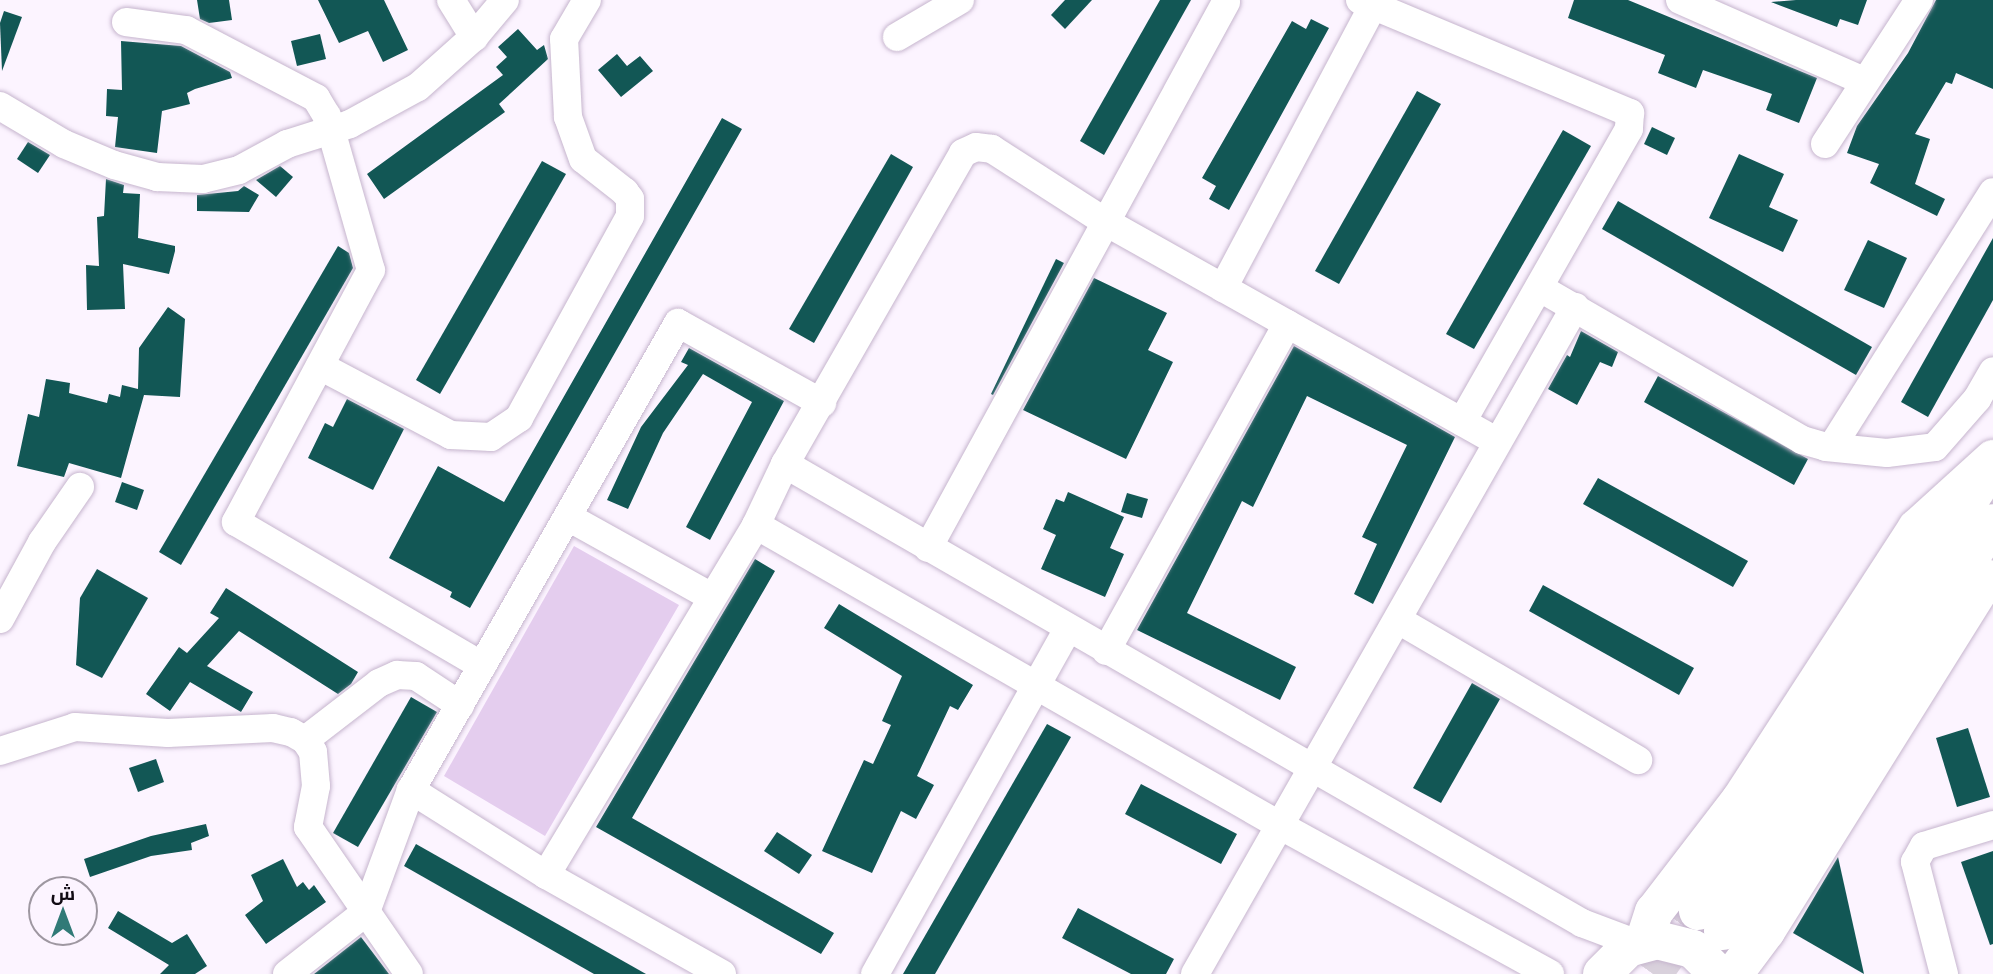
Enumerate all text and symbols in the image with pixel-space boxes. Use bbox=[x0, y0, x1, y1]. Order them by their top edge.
north arrow bbox=[28, 876, 98, 946]
text: ش bbox=[51, 878, 75, 906]

